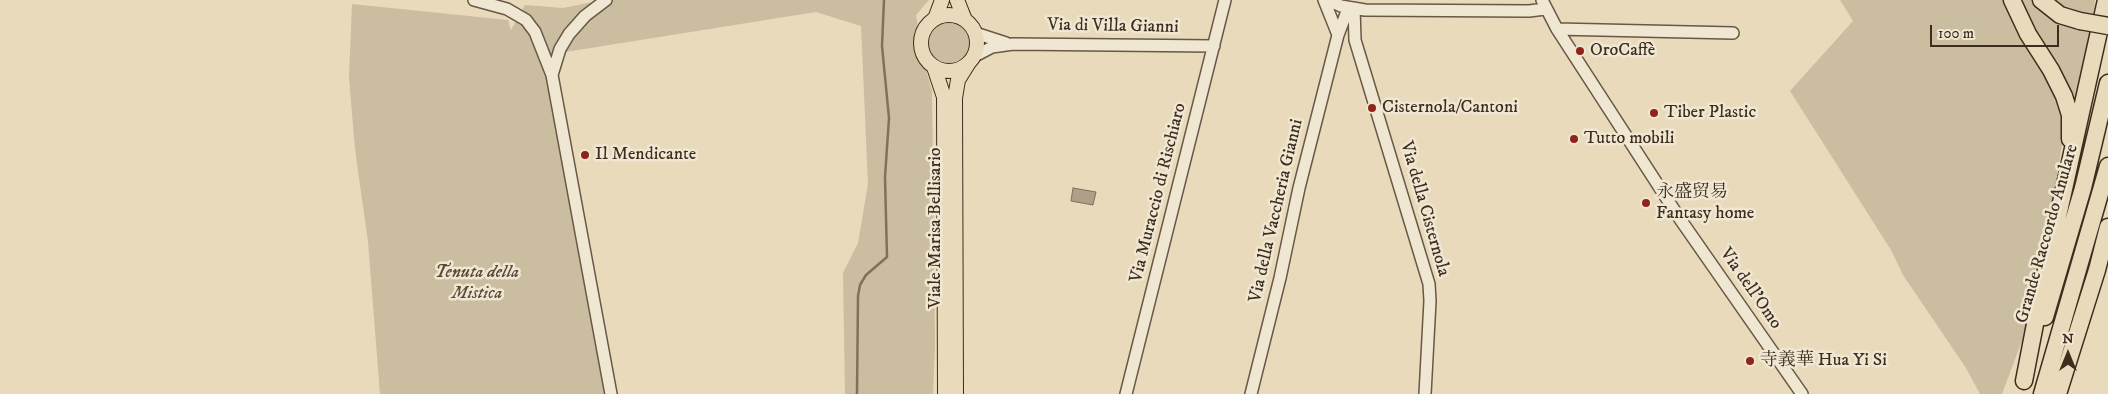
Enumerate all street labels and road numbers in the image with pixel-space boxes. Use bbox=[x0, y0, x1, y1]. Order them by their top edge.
street label: Via di Villa Gianni bbox=[1047, 15, 1179, 39]
street label: Via Muraccio di Rischiaro bbox=[1126, 101, 1192, 285]
street label: Via della Vaccheria Gianni bbox=[1245, 117, 1309, 305]
street label: Via della Cisternola bbox=[1394, 139, 1454, 279]
street label: Grande Raccordo Anulare bbox=[2012, 142, 2084, 326]
street label: Viale Marisa Bellisario bbox=[925, 147, 947, 309]
street label: Via dell'Omo bbox=[1714, 244, 1786, 334]

